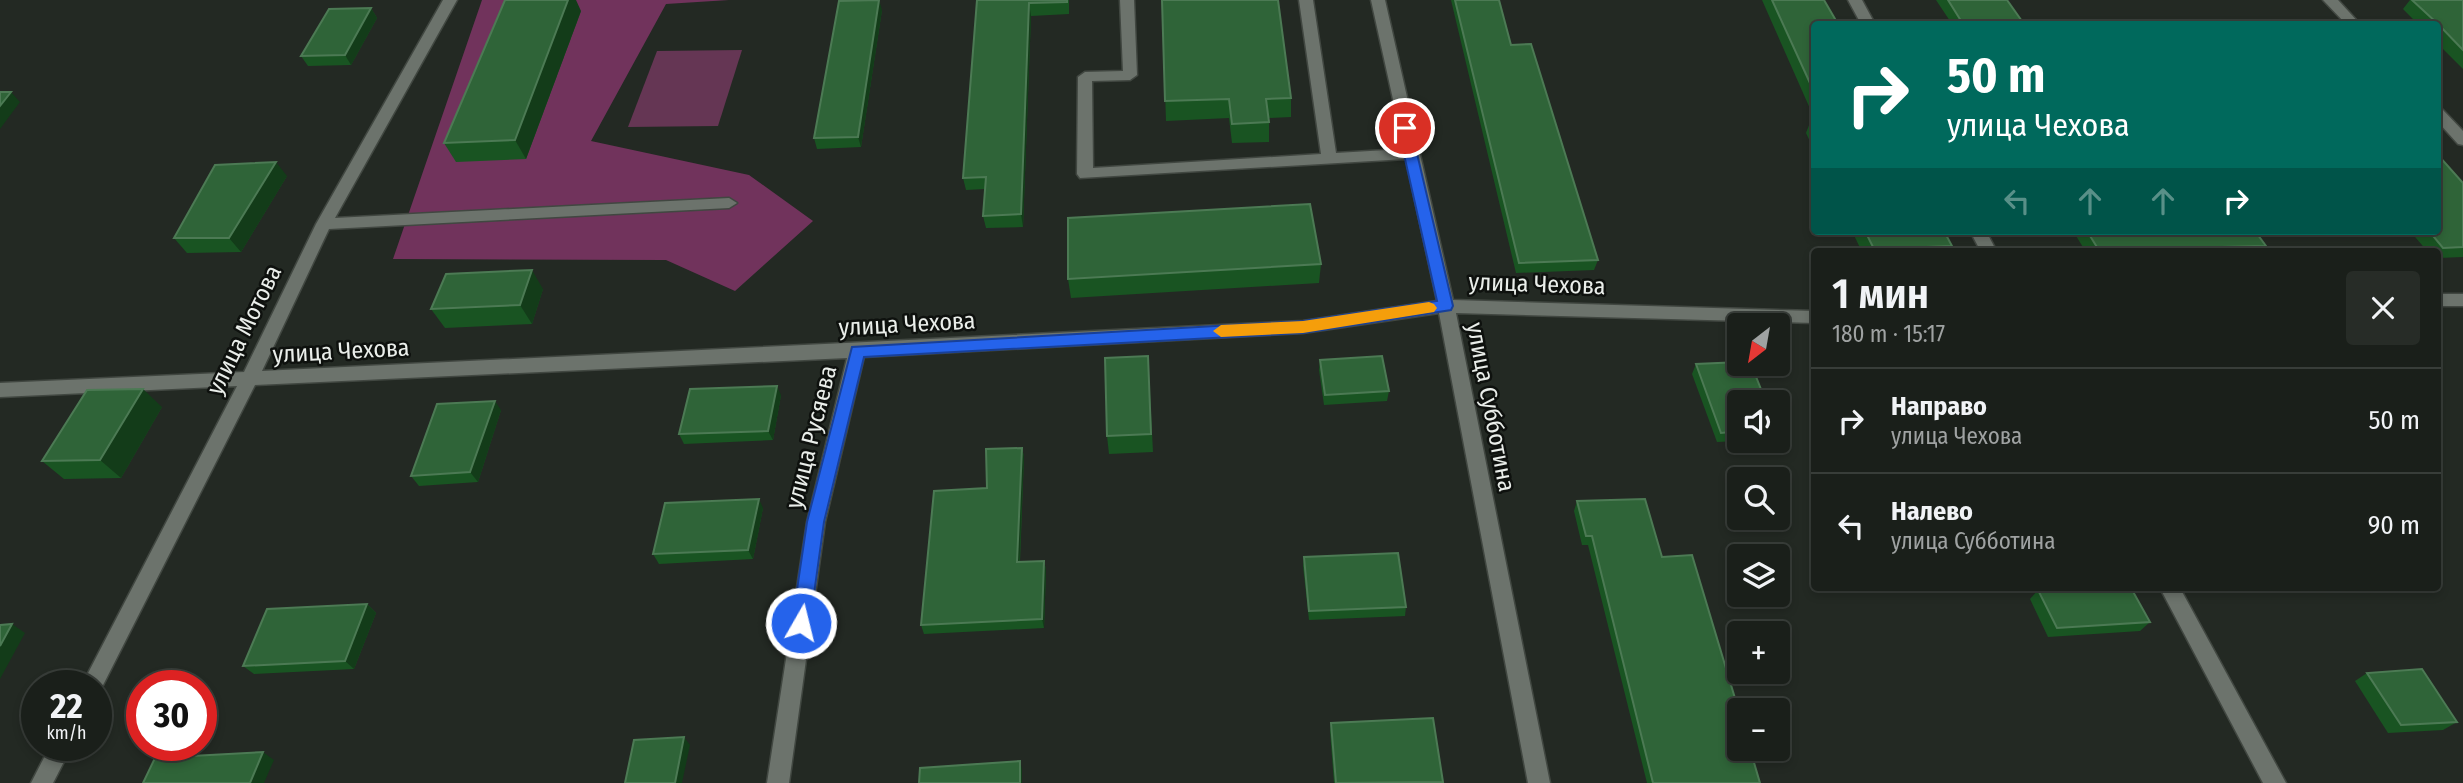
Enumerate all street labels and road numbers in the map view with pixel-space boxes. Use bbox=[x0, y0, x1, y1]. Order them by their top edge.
street label: улица Мотова bbox=[201, 261, 287, 399]
street label: улица Чехова bbox=[1468, 268, 1606, 300]
street label: улица Чехова bbox=[838, 306, 976, 342]
street label: улица Субботина bbox=[1461, 320, 1521, 494]
street label: улица Чехова bbox=[272, 333, 410, 369]
street label: улица Русяева bbox=[780, 363, 842, 511]

